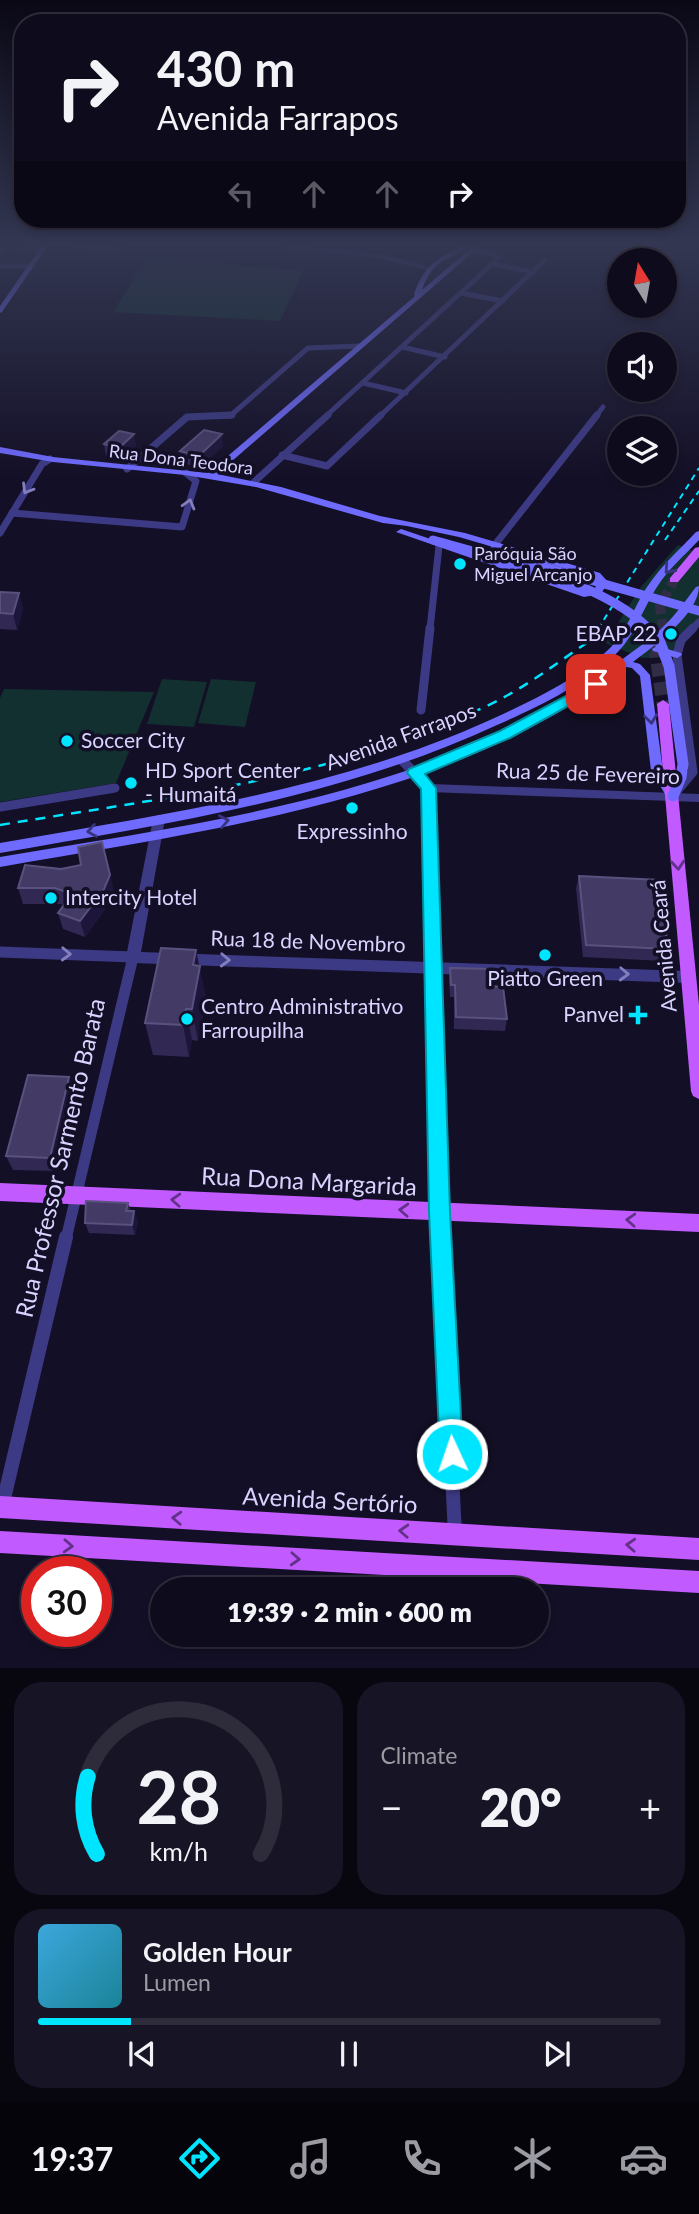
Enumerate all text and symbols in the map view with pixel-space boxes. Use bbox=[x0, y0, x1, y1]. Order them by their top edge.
text: 430 m bbox=[157, 39, 295, 97]
icon: right bbox=[42, 42, 133, 133]
text: Avenida Farrapos bbox=[157, 98, 399, 137]
icon: left bbox=[222, 175, 260, 213]
icon: ahead bbox=[295, 175, 333, 213]
icon: ahead bbox=[368, 175, 406, 213]
icon: right bbox=[441, 175, 479, 213]
north arrow bbox=[607, 248, 677, 318]
map controls bbox=[607, 248, 677, 486]
button: sound bbox=[607, 332, 677, 402]
button: layers bbox=[607, 416, 677, 486]
street label: Rua Dona Teodora bbox=[108, 439, 254, 479]
one-way arrow bbox=[22, 481, 35, 494]
one-way arrow bbox=[181, 498, 195, 510]
place label: Paróquia São Miguel Arcanjo bbox=[474, 542, 593, 585]
marker: Paróquia São Miguel Arcanjo bbox=[452, 556, 468, 572]
one-way arrow bbox=[664, 561, 677, 574]
place label: EBAP 22 bbox=[576, 620, 657, 645]
marker: EBAP 22 bbox=[663, 626, 679, 642]
pin bbox=[566, 654, 626, 714]
icon: arrive bbox=[577, 665, 615, 703]
street label: Avenida Farrapos bbox=[322, 697, 479, 774]
one-way arrow bbox=[643, 713, 658, 724]
place label: Soccer City bbox=[81, 727, 185, 752]
marker: Soccer City bbox=[59, 733, 75, 749]
place label: HD Sport Center - Humaitá bbox=[145, 757, 301, 806]
street label: Rua 25 de Fevereiro bbox=[496, 757, 681, 788]
marker: HD Sport Center - Humaitá bbox=[123, 775, 139, 791]
marker: Expressinho bbox=[344, 800, 360, 816]
one-way arrow bbox=[218, 814, 230, 829]
place label: Expressinho bbox=[296, 818, 408, 843]
one-way arrow bbox=[86, 823, 98, 838]
one-way arrow bbox=[670, 859, 685, 870]
street label: Avenida Ceará bbox=[644, 879, 681, 1013]
place label: Intercity Hotel bbox=[65, 884, 197, 909]
marker: Intercity Hotel bbox=[43, 890, 59, 906]
street label: Rua 18 de Novembro bbox=[210, 925, 406, 956]
one-way arrow bbox=[62, 946, 72, 962]
marker: Piatto Green bbox=[537, 947, 553, 963]
one-way arrow bbox=[220, 952, 231, 967]
place label: Piatto Green bbox=[487, 965, 603, 990]
one-way arrow bbox=[619, 967, 630, 982]
place label: Centro Administrativo Farroupilha bbox=[201, 993, 403, 1042]
street label: Rua Professor Sarmento Barata bbox=[9, 995, 110, 1320]
place label: Panvel bbox=[563, 1001, 624, 1026]
marker: Panvel bbox=[630, 1007, 646, 1023]
marker: Centro Administrativo Farroupilha bbox=[179, 1011, 195, 1027]
street label: Rua Dona Margarida bbox=[201, 1160, 418, 1201]
one-way arrow bbox=[171, 1193, 182, 1208]
one-way arrow bbox=[398, 1203, 409, 1218]
one-way arrow bbox=[625, 1213, 636, 1228]
position arrow bbox=[415, 1417, 489, 1491]
street label: Avenida Sertório bbox=[242, 1480, 418, 1519]
one-way arrow bbox=[171, 1510, 182, 1525]
one-way arrow bbox=[398, 1524, 409, 1539]
one-way arrow bbox=[63, 1538, 74, 1553]
one-way arrow bbox=[625, 1538, 636, 1553]
one-way arrow bbox=[290, 1551, 301, 1566]
speed limit sign: 30 bbox=[21, 1556, 112, 1647]
text: 19:39 · 2 min · 600 m bbox=[227, 1596, 472, 1628]
text: Climate bbox=[381, 1741, 457, 1769]
text: 28 bbox=[136, 1753, 220, 1841]
text: 20° bbox=[480, 1776, 562, 1838]
text: − bbox=[381, 1784, 403, 1830]
text: + bbox=[639, 1784, 661, 1830]
text: km/h bbox=[149, 1836, 208, 1866]
text: Golden Hour bbox=[143, 1936, 292, 1968]
text: Lumen bbox=[143, 1968, 211, 1996]
icon: previous bbox=[123, 2035, 161, 2073]
icon: pause bbox=[330, 2035, 368, 2073]
icon: next bbox=[538, 2035, 576, 2073]
icon: directions bbox=[175, 2134, 224, 2183]
icon: music bbox=[286, 2134, 335, 2183]
icon: phone bbox=[397, 2134, 446, 2183]
icon: climate bbox=[508, 2134, 557, 2183]
icon: car bbox=[619, 2134, 668, 2183]
text: 19:37 bbox=[31, 2139, 113, 2178]

